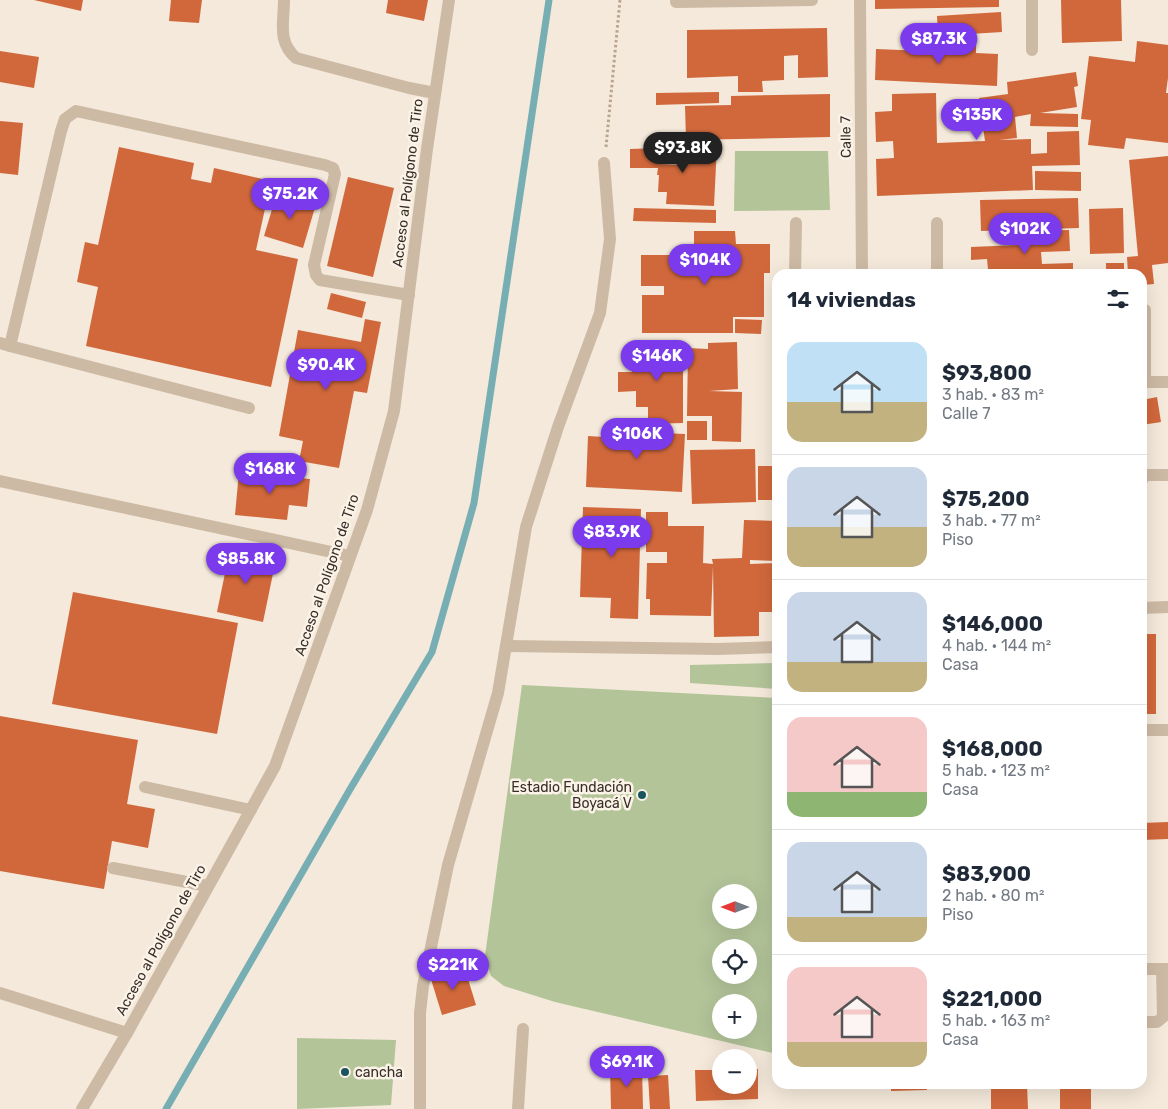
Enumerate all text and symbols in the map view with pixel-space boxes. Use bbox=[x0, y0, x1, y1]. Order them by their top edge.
pin: $87.3K bbox=[898, 22, 980, 65]
text: $87.3K bbox=[911, 29, 967, 48]
street label: Acceso al Polígono de Tiro bbox=[389, 98, 427, 268]
pin: $135K bbox=[942, 98, 1012, 141]
text: $135K bbox=[952, 105, 1002, 124]
street label: Calle 7 bbox=[837, 116, 855, 158]
pin: $93.8K bbox=[642, 132, 724, 174]
text: $93.8K bbox=[654, 138, 712, 157]
pin: $75.2K bbox=[249, 178, 331, 220]
text: $75.2K bbox=[262, 184, 318, 203]
pin: $102K bbox=[990, 212, 1060, 255]
text: $102K bbox=[1000, 219, 1050, 238]
pin: $104K bbox=[670, 244, 740, 286]
text: $104K bbox=[679, 250, 731, 269]
icon: filters bbox=[1104, 285, 1132, 313]
text: 14 viviendas bbox=[787, 287, 916, 312]
pin: $146K bbox=[622, 340, 692, 382]
text: $146K bbox=[632, 346, 682, 365]
pin: $90.4K bbox=[285, 348, 367, 391]
text: $90.4K bbox=[297, 355, 355, 374]
text: $93,800 bbox=[942, 360, 1032, 385]
icon: home bbox=[827, 362, 887, 422]
text: 3 hab. · 83 m² bbox=[942, 385, 1044, 404]
text: Calle 7 bbox=[942, 404, 990, 423]
pin: $106K bbox=[602, 418, 672, 460]
text: $106K bbox=[612, 424, 662, 443]
pin: $168K bbox=[235, 452, 305, 495]
text: $168K bbox=[245, 459, 295, 478]
text: $75,200 bbox=[942, 486, 1030, 511]
icon: home bbox=[827, 487, 887, 547]
street label: Acceso al Polígono de Tiro bbox=[291, 492, 363, 658]
text: 3 hab. · 77 m² bbox=[942, 511, 1041, 530]
pin: $83.9K bbox=[571, 516, 653, 558]
text: $83.9K bbox=[584, 522, 640, 541]
text: Piso bbox=[942, 530, 974, 549]
pin: $85.8K bbox=[205, 542, 287, 585]
text: $85.8K bbox=[217, 549, 275, 568]
text: $146,000 bbox=[942, 611, 1043, 636]
icon: home bbox=[827, 612, 887, 672]
text: 4 hab. · 144 m² bbox=[942, 636, 1051, 655]
text: Casa bbox=[942, 655, 978, 674]
text: $168,000 bbox=[942, 736, 1043, 761]
icon: home bbox=[827, 737, 887, 797]
text: 5 hab. · 123 m² bbox=[942, 761, 1050, 780]
place label: Estadio Fundación Boyacá V bbox=[511, 779, 632, 812]
text: Casa bbox=[942, 780, 978, 799]
marker: Estadio Fundación Boyacá V bbox=[636, 789, 648, 801]
text: $83,900 bbox=[942, 861, 1031, 886]
street label: Acceso al Polígono de Tiro bbox=[112, 862, 210, 1018]
icon: home bbox=[827, 862, 887, 922]
north arrow bbox=[712, 884, 758, 929]
map controls bbox=[712, 884, 757, 1094]
text: 2 hab. · 80 m² bbox=[942, 886, 1044, 905]
text: Piso bbox=[942, 905, 974, 924]
button: locate bbox=[712, 939, 757, 984]
pin: $221K bbox=[418, 948, 488, 991]
text: $221K bbox=[428, 955, 478, 974]
text: $221,000 bbox=[942, 986, 1042, 1011]
icon: home bbox=[827, 987, 887, 1047]
button: + bbox=[712, 994, 757, 1039]
text: 5 hab. · 163 m² bbox=[942, 1011, 1050, 1030]
text: Casa bbox=[942, 1030, 978, 1049]
pin: $69.1K bbox=[586, 1046, 668, 1088]
button: − bbox=[712, 1049, 757, 1094]
text: $69.1K bbox=[601, 1052, 653, 1071]
place label: cancha bbox=[355, 1064, 403, 1081]
marker: cancha bbox=[339, 1066, 351, 1078]

